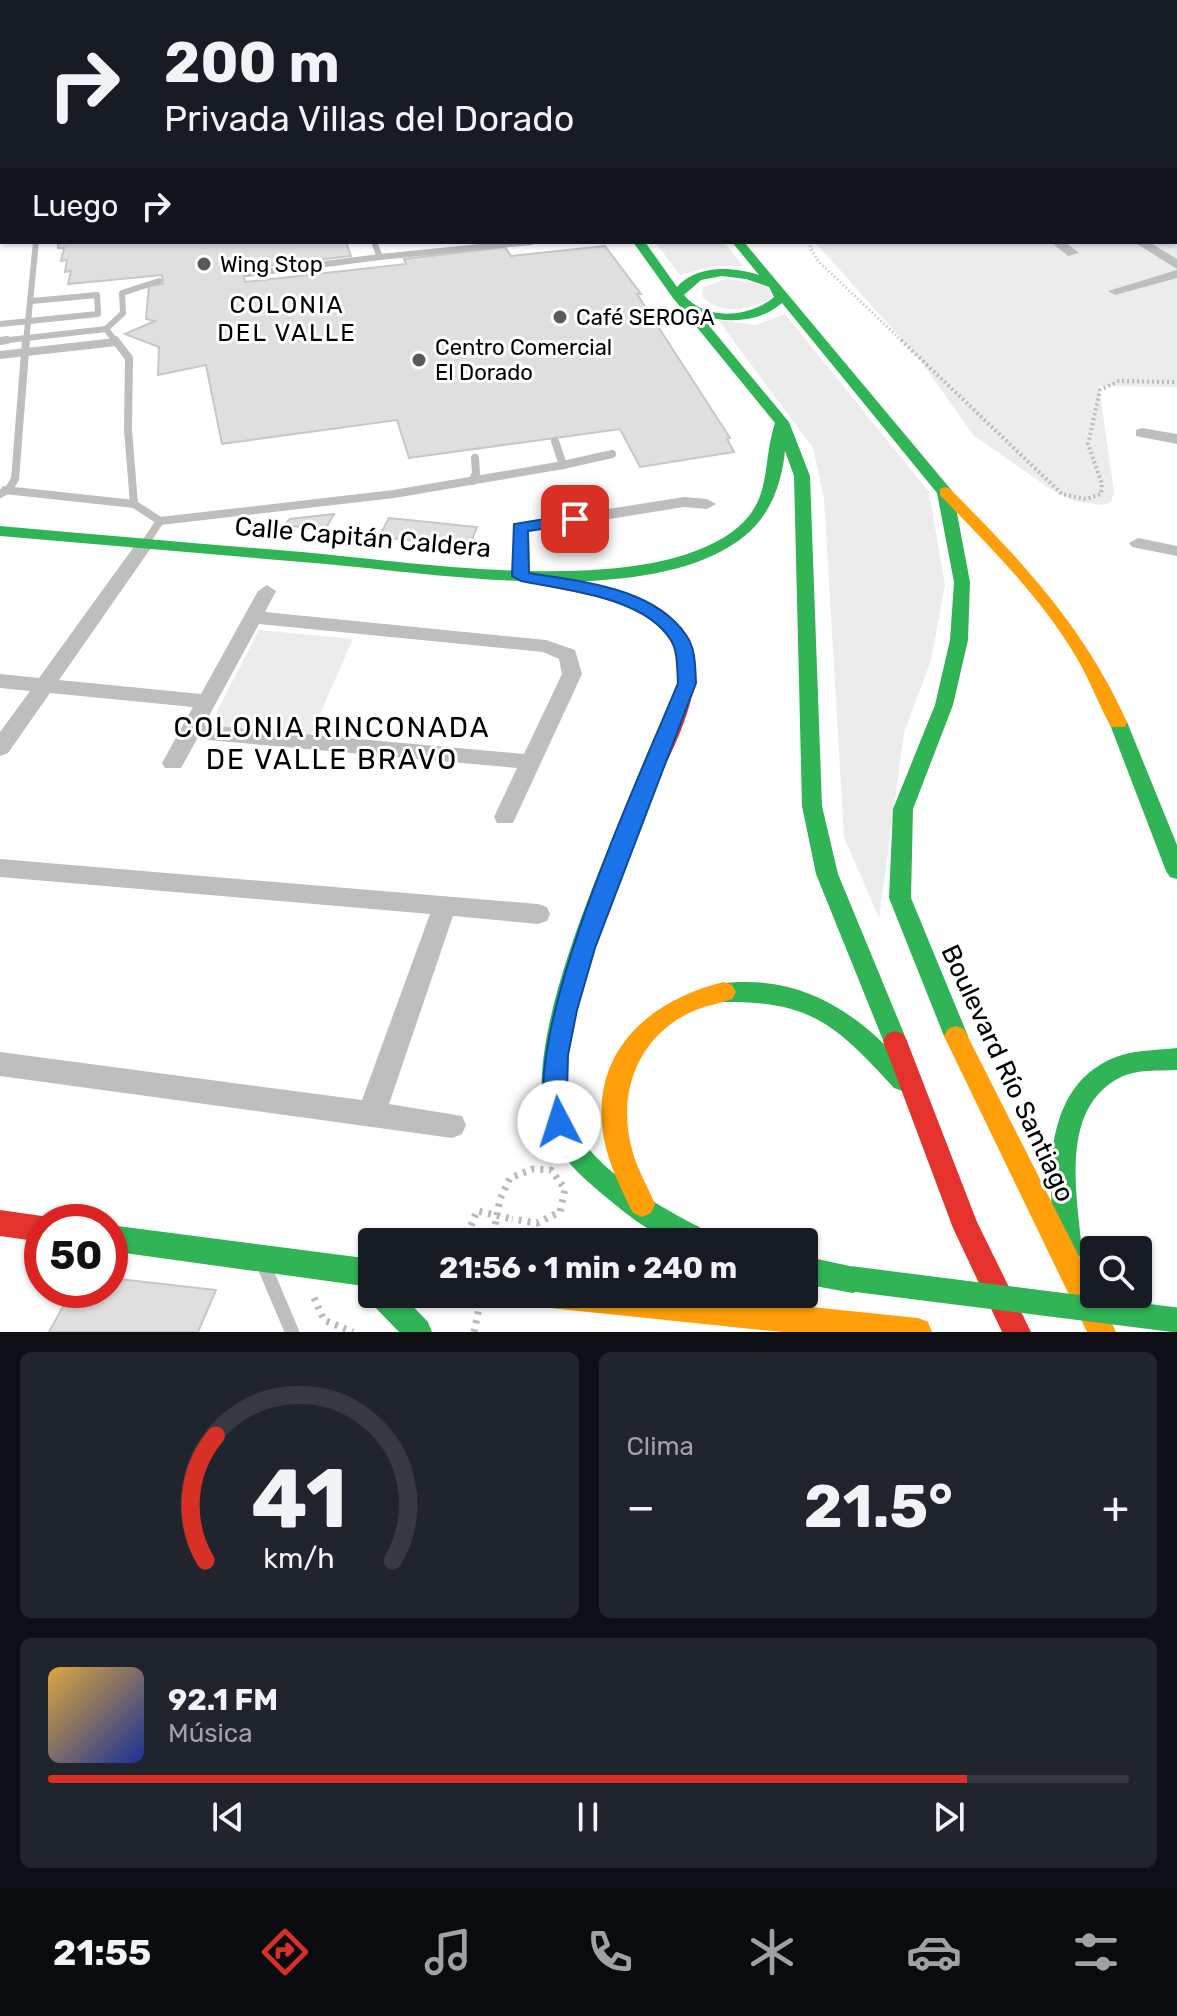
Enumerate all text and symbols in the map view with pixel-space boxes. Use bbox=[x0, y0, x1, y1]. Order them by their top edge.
text: 200 m bbox=[164, 30, 340, 96]
icon: right bbox=[32, 32, 136, 136]
text: Privada Villas del Dorado bbox=[164, 97, 574, 140]
icon: right bbox=[134, 184, 178, 228]
text: Luego bbox=[32, 188, 118, 224]
place label: Wing Stop bbox=[220, 251, 323, 278]
marker: Wing Stop bbox=[195, 255, 213, 273]
district label: COLONIA DEL VALLE bbox=[217, 291, 357, 347]
place label: Café SEROGA bbox=[576, 304, 715, 331]
marker: Café SEROGA bbox=[551, 308, 569, 326]
place label: Centro Comercial El Dorado bbox=[435, 334, 612, 386]
marker: Centro Comercial El Dorado bbox=[410, 351, 428, 369]
pin bbox=[541, 485, 609, 553]
icon: arrive bbox=[553, 497, 597, 541]
street label: Calle Capitán Caldera bbox=[233, 511, 493, 564]
district label: COLONIA RINCONADA DE VALLE BRAVO bbox=[174, 711, 491, 776]
street label: Boulevard Río Santiago bbox=[934, 940, 1081, 1207]
position arrow bbox=[517, 1080, 601, 1164]
speed limit sign: 50 bbox=[24, 1204, 128, 1308]
map controls bbox=[1080, 1236, 1152, 1308]
button: search bbox=[1080, 1236, 1152, 1308]
text: 21:56 · 1 min · 240 m bbox=[439, 1250, 737, 1286]
text: Clima bbox=[627, 1431, 694, 1462]
text: 41 bbox=[251, 1449, 347, 1548]
text: 21.5° bbox=[804, 1471, 953, 1542]
text: − bbox=[627, 1481, 655, 1533]
text: + bbox=[1102, 1481, 1129, 1533]
text: km/h bbox=[264, 1541, 335, 1575]
text: 92.1 FM bbox=[168, 1682, 278, 1718]
text: Música bbox=[168, 1718, 253, 1749]
icon: previous bbox=[206, 1795, 250, 1839]
icon: pause bbox=[566, 1795, 610, 1839]
icon: next bbox=[927, 1795, 971, 1839]
icon: directions bbox=[257, 1924, 313, 1980]
icon: music bbox=[420, 1924, 476, 1980]
icon: phone bbox=[582, 1924, 638, 1980]
icon: climate bbox=[744, 1924, 800, 1980]
icon: car bbox=[906, 1924, 962, 1980]
icon: filters bbox=[1068, 1924, 1124, 1980]
text: 21:55 bbox=[53, 1931, 151, 1974]

